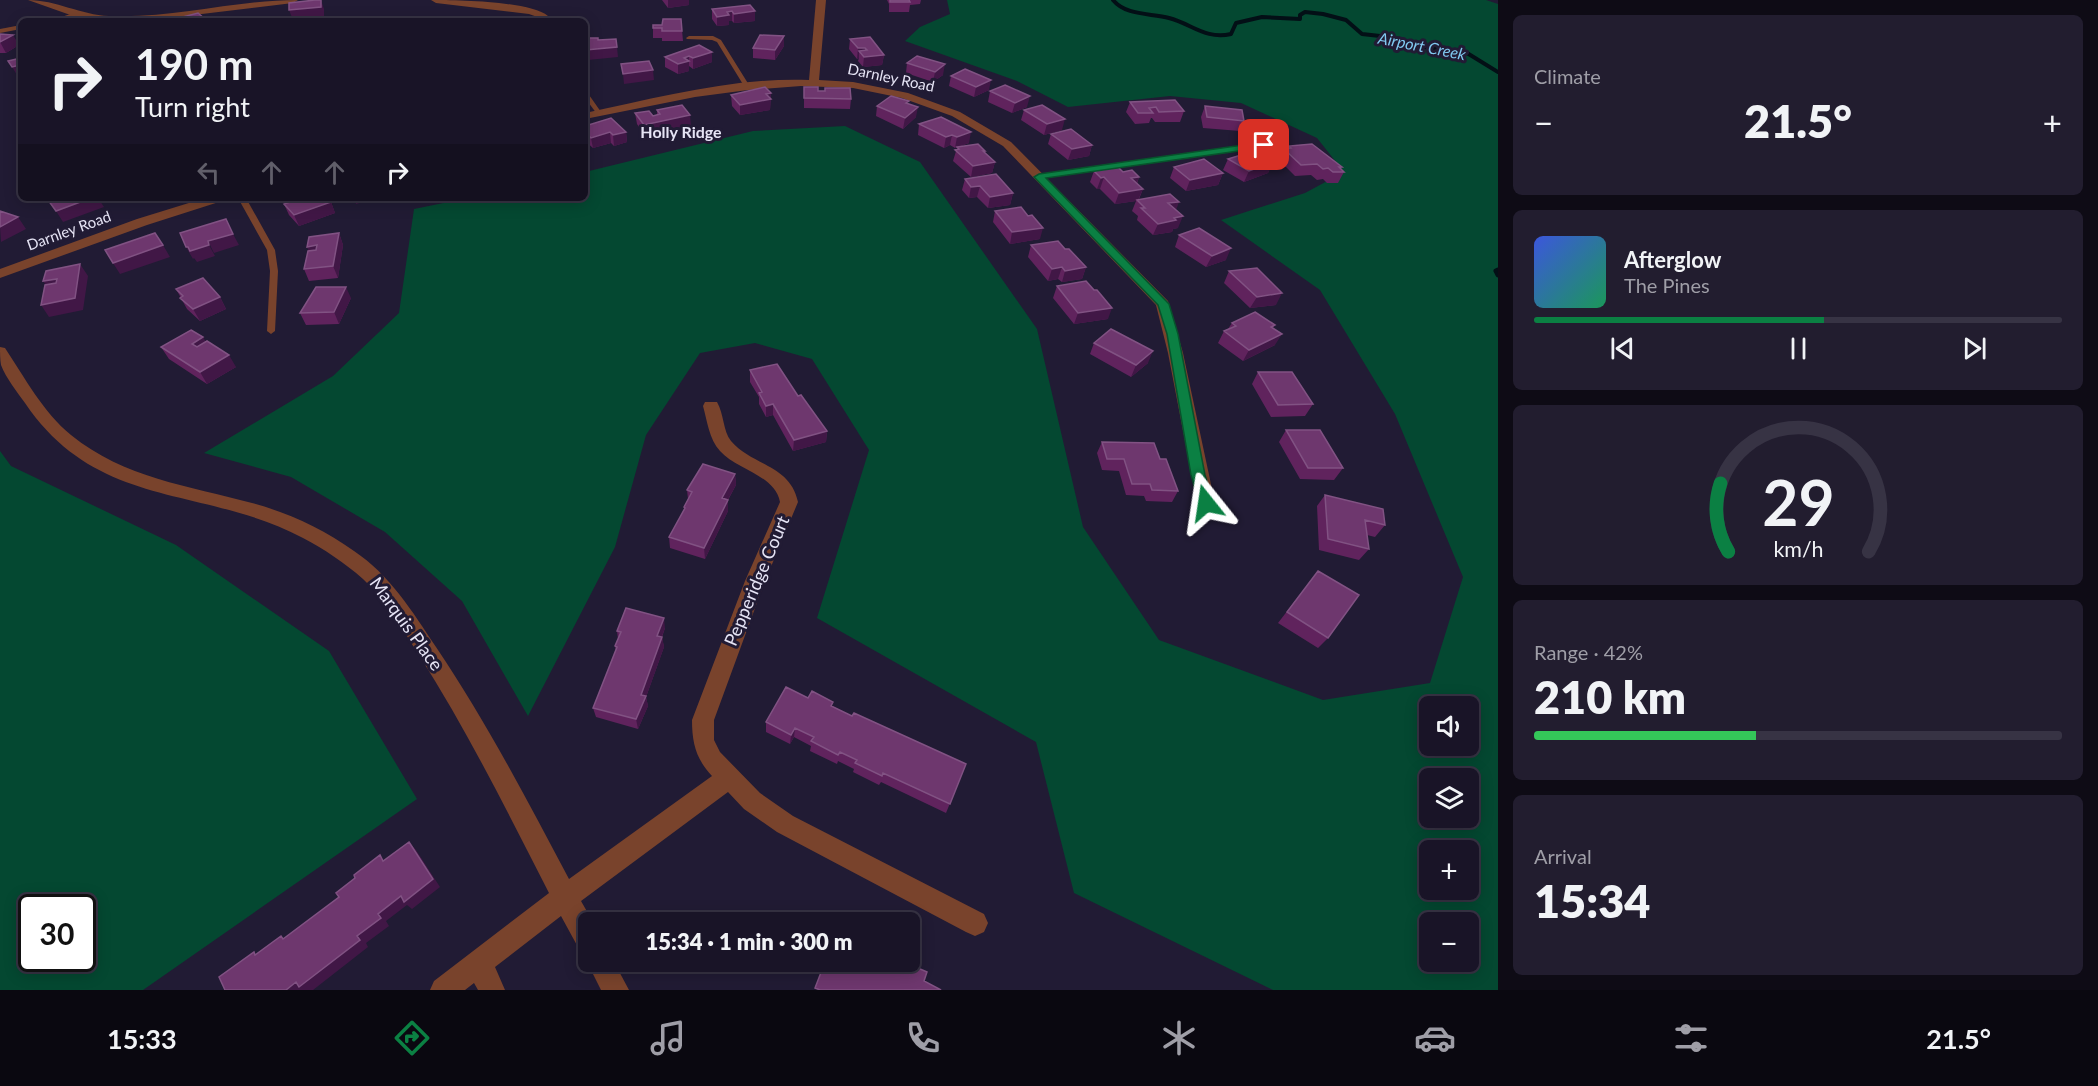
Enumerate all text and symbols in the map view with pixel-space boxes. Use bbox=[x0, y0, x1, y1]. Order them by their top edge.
water label: Airport Creek bbox=[1376, 28, 1468, 63]
text: 190 m bbox=[135, 39, 253, 89]
icon: right bbox=[36, 42, 114, 120]
street label: Darnley Road bbox=[846, 59, 936, 95]
text: Climate bbox=[1534, 64, 1601, 88]
text: Turn right bbox=[135, 90, 250, 123]
text: 21.5° bbox=[1744, 94, 1852, 148]
text: − bbox=[1534, 102, 1553, 142]
text: + bbox=[2043, 102, 2062, 142]
pin bbox=[1238, 119, 1289, 170]
district label: Holly Ridge bbox=[640, 122, 722, 141]
icon: arrive bbox=[1247, 128, 1280, 161]
icon: left bbox=[192, 156, 225, 189]
icon: ahead bbox=[255, 156, 288, 189]
icon: ahead bbox=[318, 156, 351, 189]
icon: right bbox=[381, 156, 414, 189]
street label: Darnley Road bbox=[24, 207, 113, 254]
text: Afterglow bbox=[1624, 246, 1721, 273]
text: The Pines bbox=[1624, 273, 1710, 297]
icon: previous bbox=[1606, 332, 1639, 365]
icon: pause bbox=[1782, 332, 1815, 365]
icon: next bbox=[1958, 332, 1991, 365]
text: 29 bbox=[1762, 464, 1834, 539]
position arrow bbox=[1174, 471, 1238, 535]
street label: Pepperidge Court bbox=[719, 512, 794, 649]
text: km/h bbox=[1773, 536, 1823, 562]
street label: Marquis Place bbox=[365, 572, 448, 675]
text: Range · 42% bbox=[1534, 640, 1643, 664]
text: 210 km bbox=[1534, 670, 1686, 724]
map controls bbox=[1419, 696, 1479, 972]
button: sound bbox=[1419, 696, 1479, 756]
button: layers bbox=[1419, 768, 1479, 828]
button: + bbox=[1419, 840, 1479, 900]
text: Arrival bbox=[1534, 844, 1592, 868]
text: 15:34 bbox=[1534, 874, 1650, 928]
speed limit sign: 30 bbox=[18, 894, 96, 972]
button: − bbox=[1419, 912, 1479, 972]
text: 15:34 · 1 min · 300 m bbox=[646, 928, 852, 955]
icon: directions bbox=[391, 1017, 433, 1059]
icon: music bbox=[647, 1017, 689, 1059]
icon: phone bbox=[902, 1017, 944, 1059]
icon: climate bbox=[1158, 1017, 1200, 1059]
icon: car bbox=[1414, 1017, 1456, 1059]
icon: filters bbox=[1670, 1017, 1712, 1059]
text: 15:33 bbox=[107, 1022, 177, 1055]
text: 21.5° bbox=[1926, 1022, 1991, 1055]

